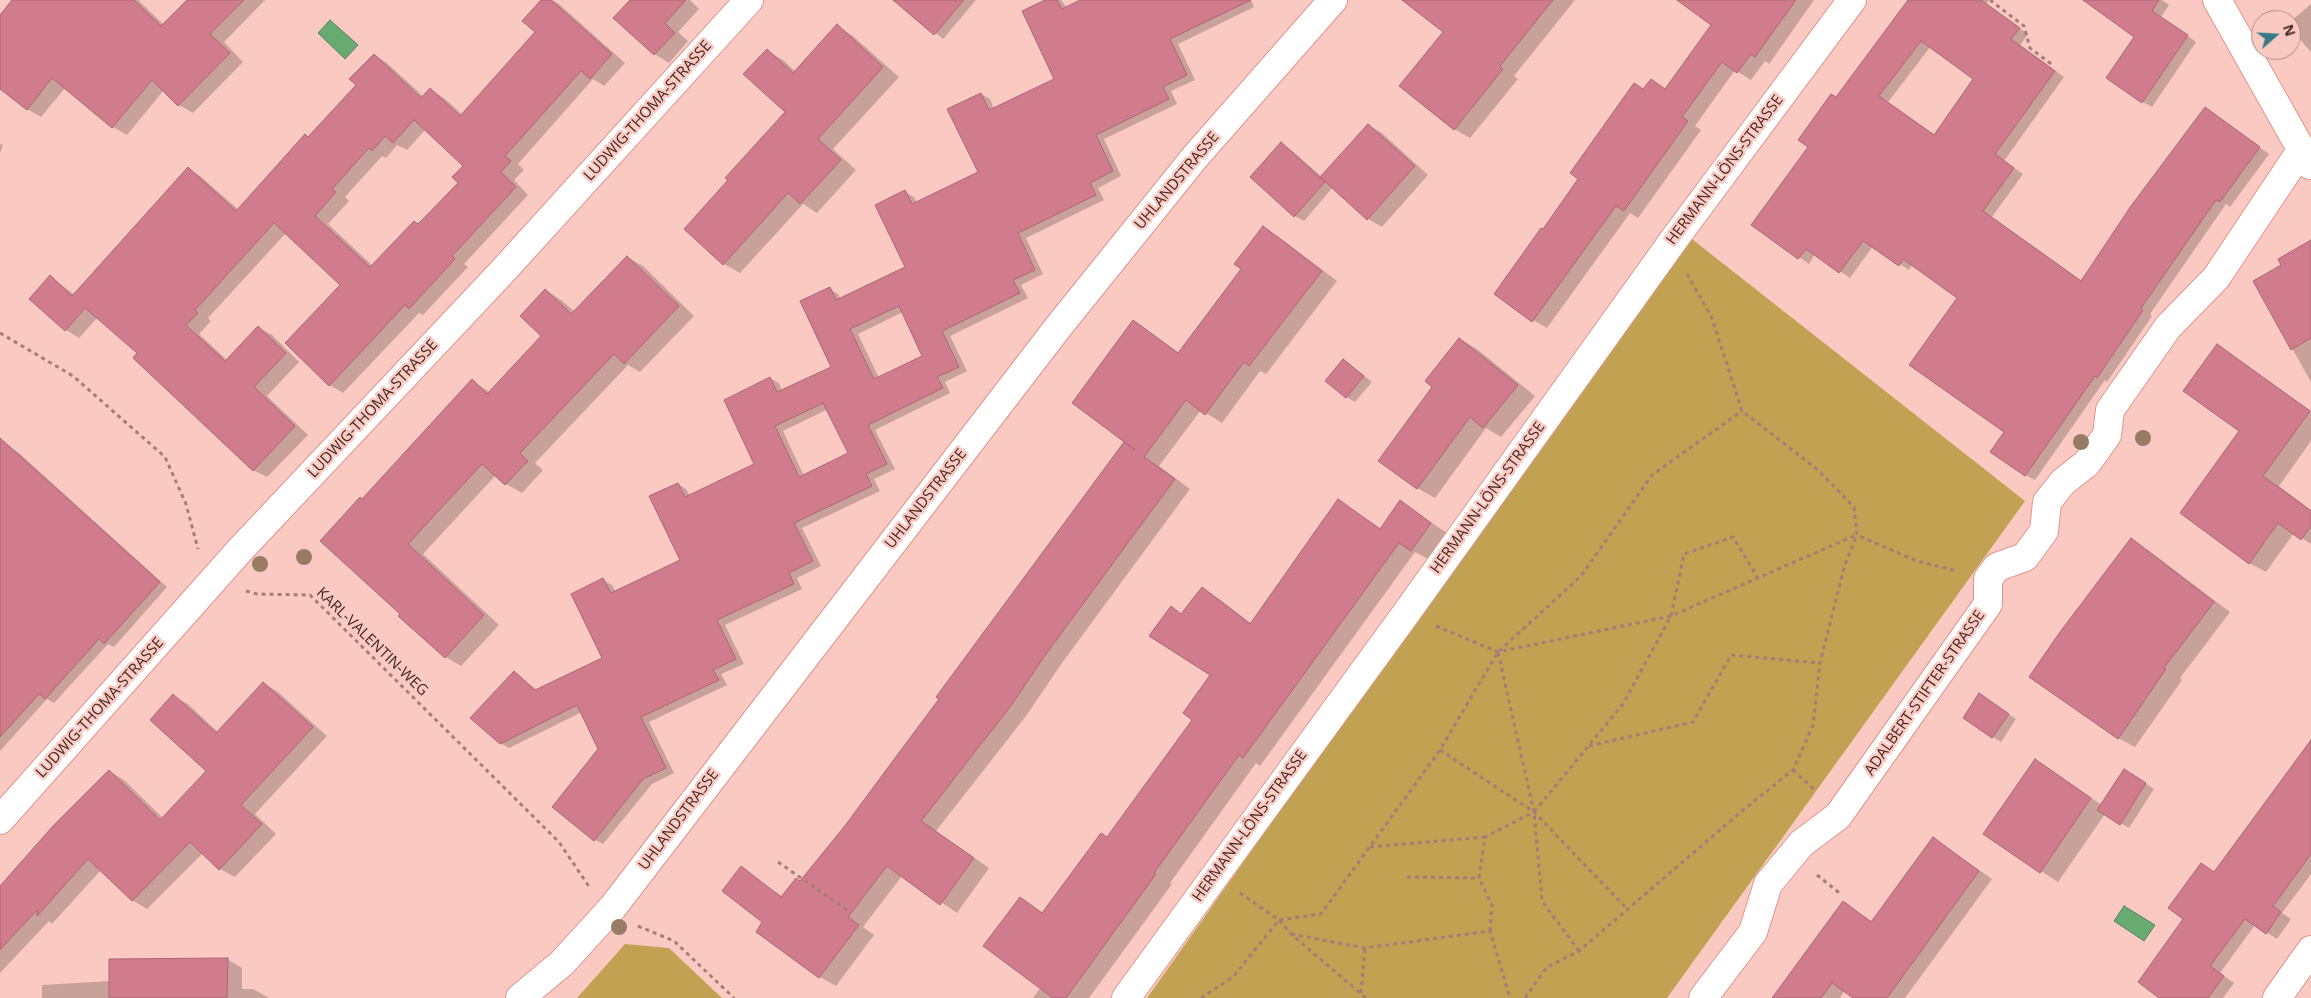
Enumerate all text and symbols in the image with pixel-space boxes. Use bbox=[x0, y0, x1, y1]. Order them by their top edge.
north arrow bbox=[2251, 10, 2301, 60]
text: N bbox=[2279, 22, 2301, 39]
street label: LUDWIG-THOMA-STRASSE bbox=[580, 37, 716, 185]
street label: HERMANN-LÖNS-STRASSE bbox=[1663, 92, 1787, 248]
street label: UHLANDSTRASSE bbox=[1131, 129, 1223, 233]
street label: LUDWIG-THOMA-STRASSE bbox=[304, 336, 442, 482]
street label: HERMANN-LÖNS-STRASSE bbox=[1427, 419, 1549, 577]
street label: UHLANDSTRASSE bbox=[882, 446, 970, 552]
street label: KARL-VALENTIN-WEG bbox=[312, 584, 432, 700]
street label: ADALBERT-STIFTER-STRASSE bbox=[1861, 607, 1989, 779]
street label: LUDWIG-THOMA-STRASSE bbox=[32, 634, 168, 782]
street label: HERMANN-LÖNS-STRASSE bbox=[1189, 747, 1311, 905]
street label: UHLANDSTRASSE bbox=[635, 766, 723, 874]

